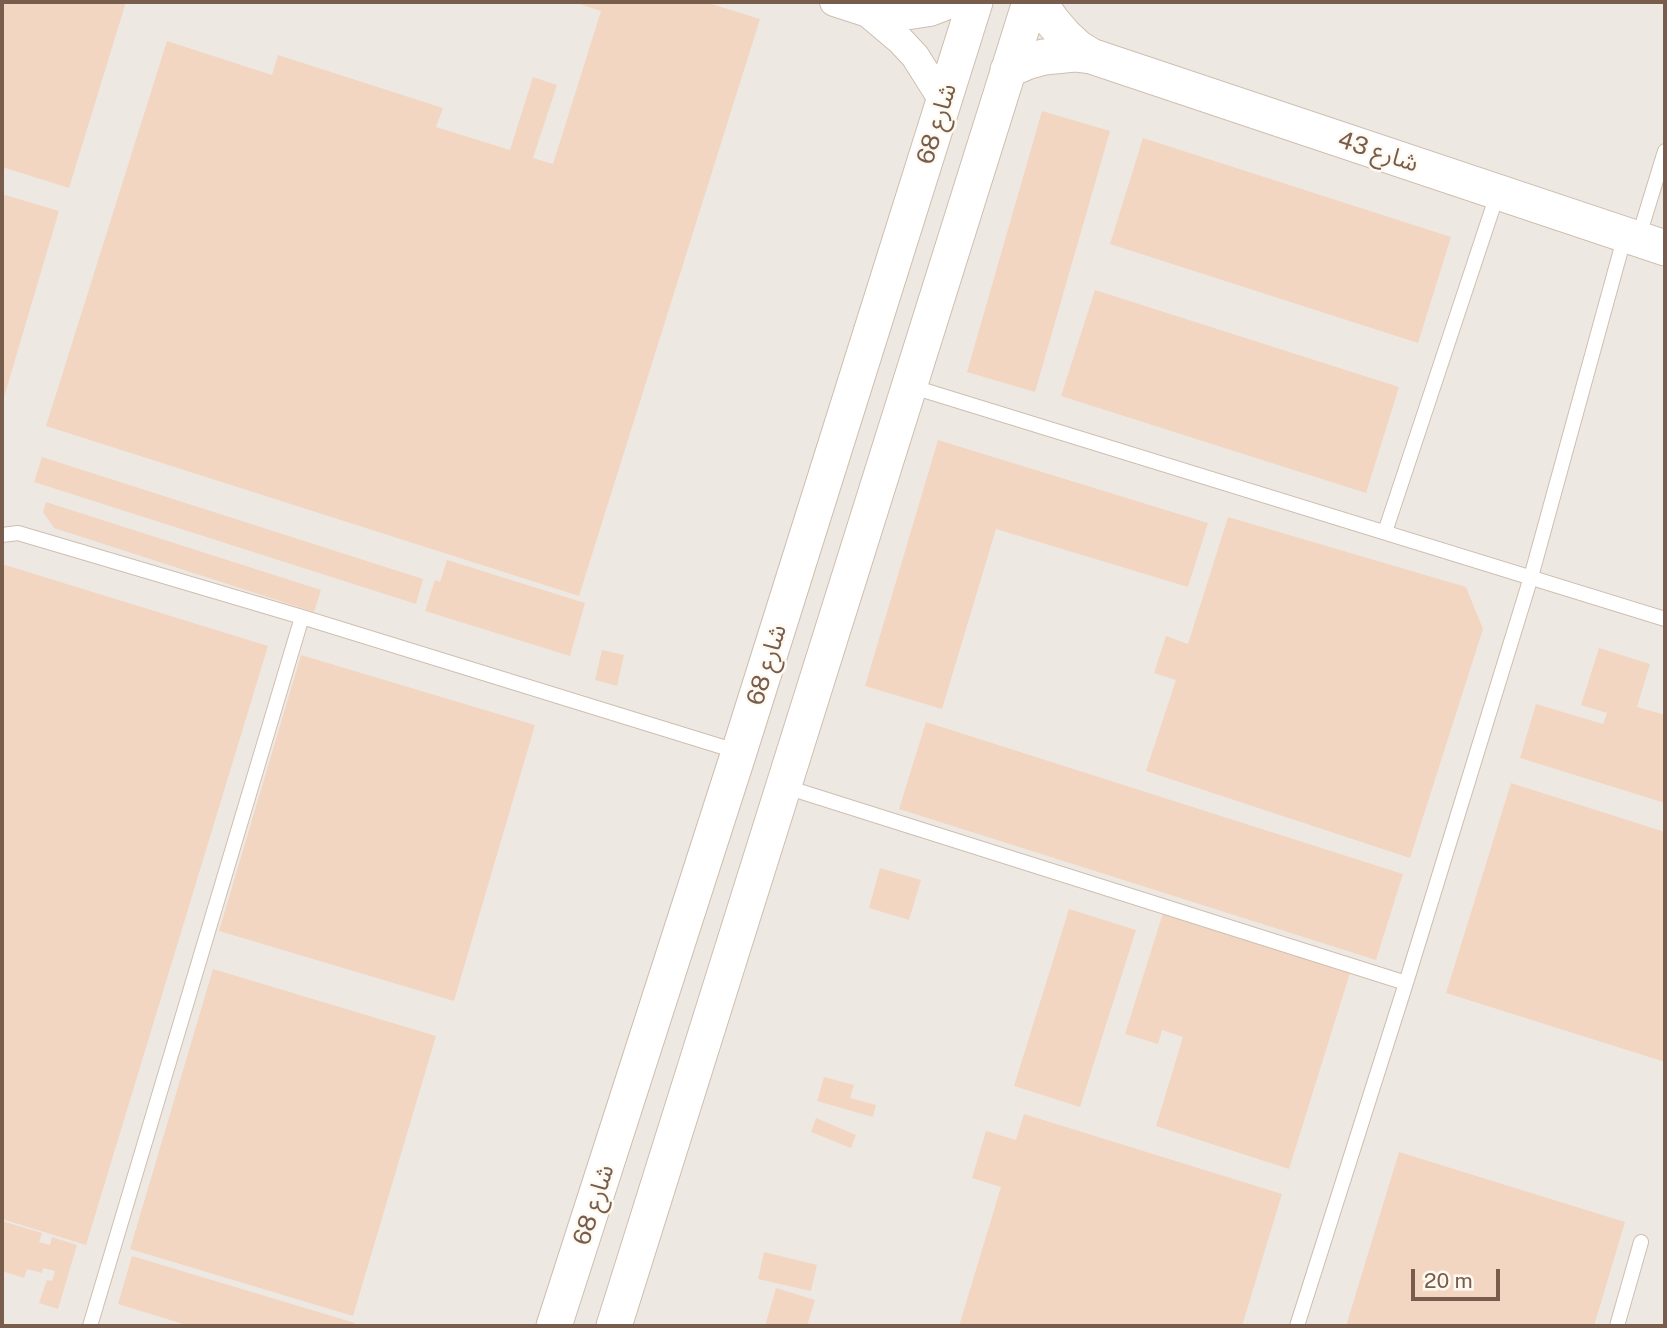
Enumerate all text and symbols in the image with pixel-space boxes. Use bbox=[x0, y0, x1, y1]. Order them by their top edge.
street label: شارع 68 bbox=[911, 80, 963, 168]
street label: شارع 43 bbox=[1334, 126, 1422, 178]
street label: شارع 68 bbox=[741, 621, 793, 709]
street label: شارع 68 bbox=[567, 1161, 621, 1249]
scale bar bbox=[1415, 1254, 1504, 1298]
text: 20 m bbox=[1424, 1268, 1473, 1293]

